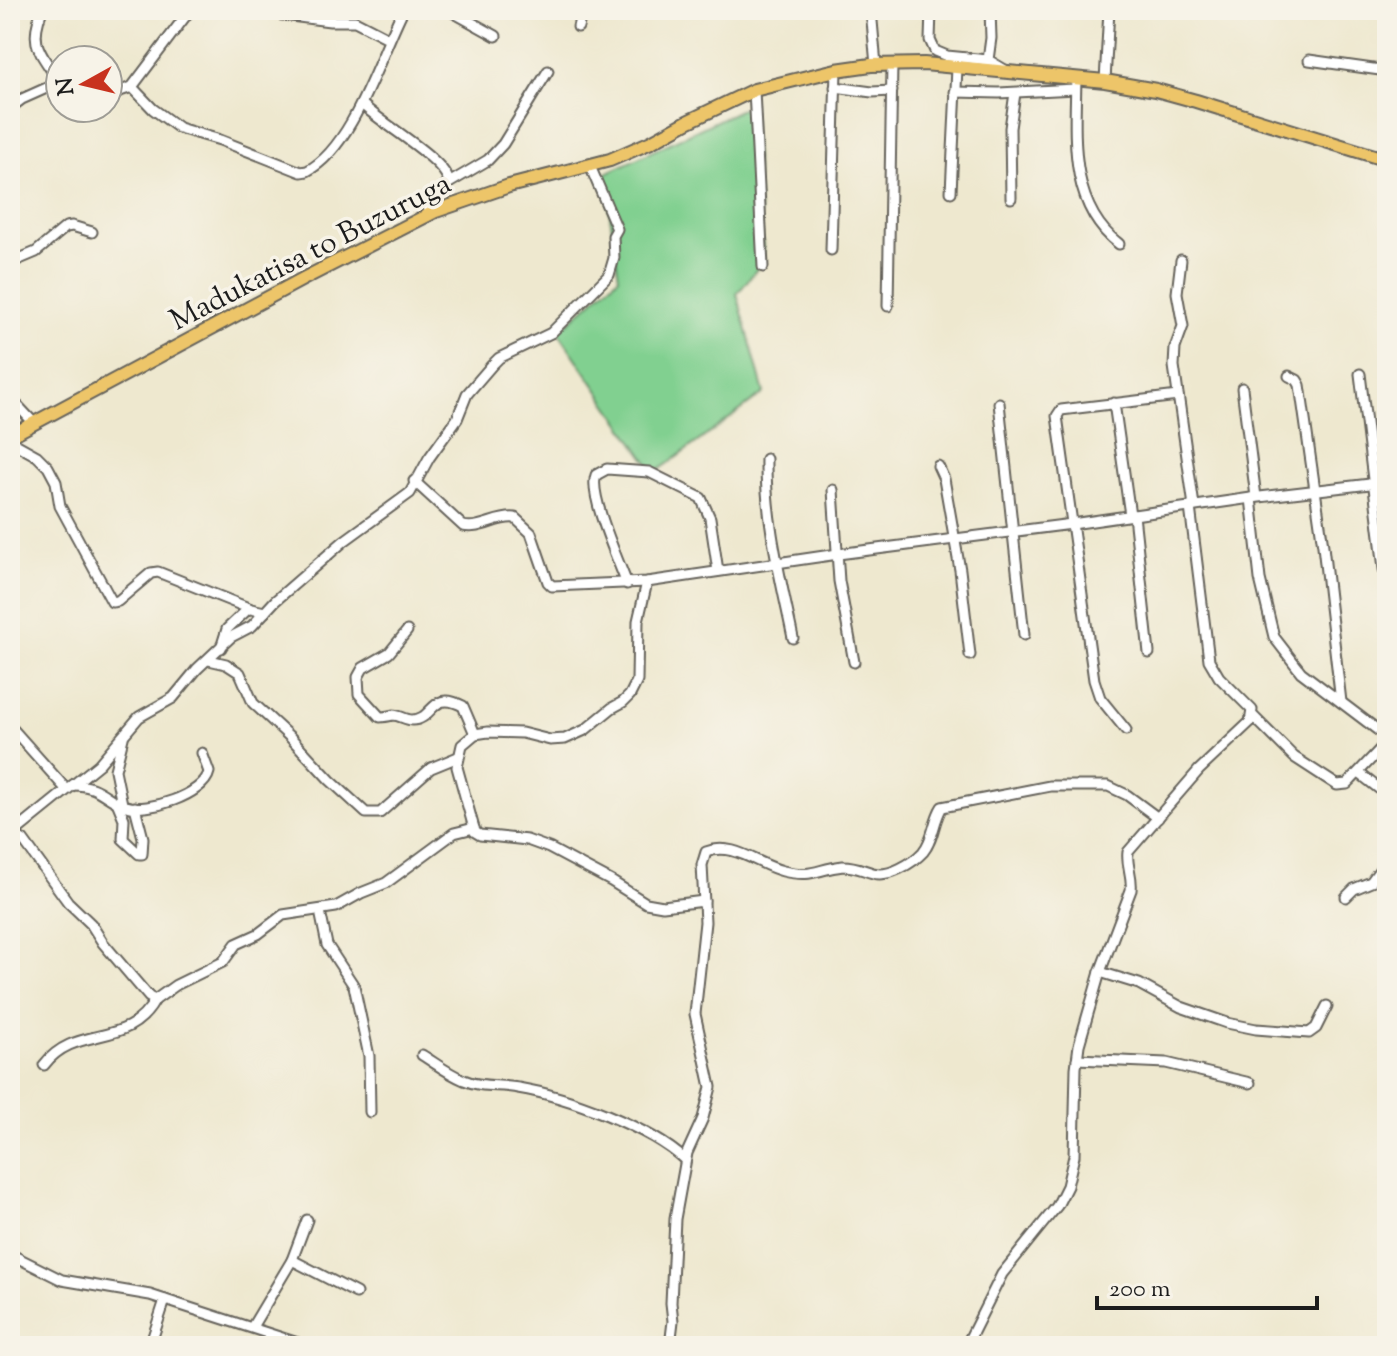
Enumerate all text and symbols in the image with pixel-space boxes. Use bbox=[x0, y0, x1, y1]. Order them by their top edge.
north arrow bbox=[44, 44, 124, 124]
text: N bbox=[50, 75, 84, 97]
street label: Madukatisa to Buzuruga bbox=[163, 164, 459, 343]
scale bar bbox=[1097, 1260, 1317, 1310]
text: 200 m bbox=[1109, 1273, 1171, 1307]

